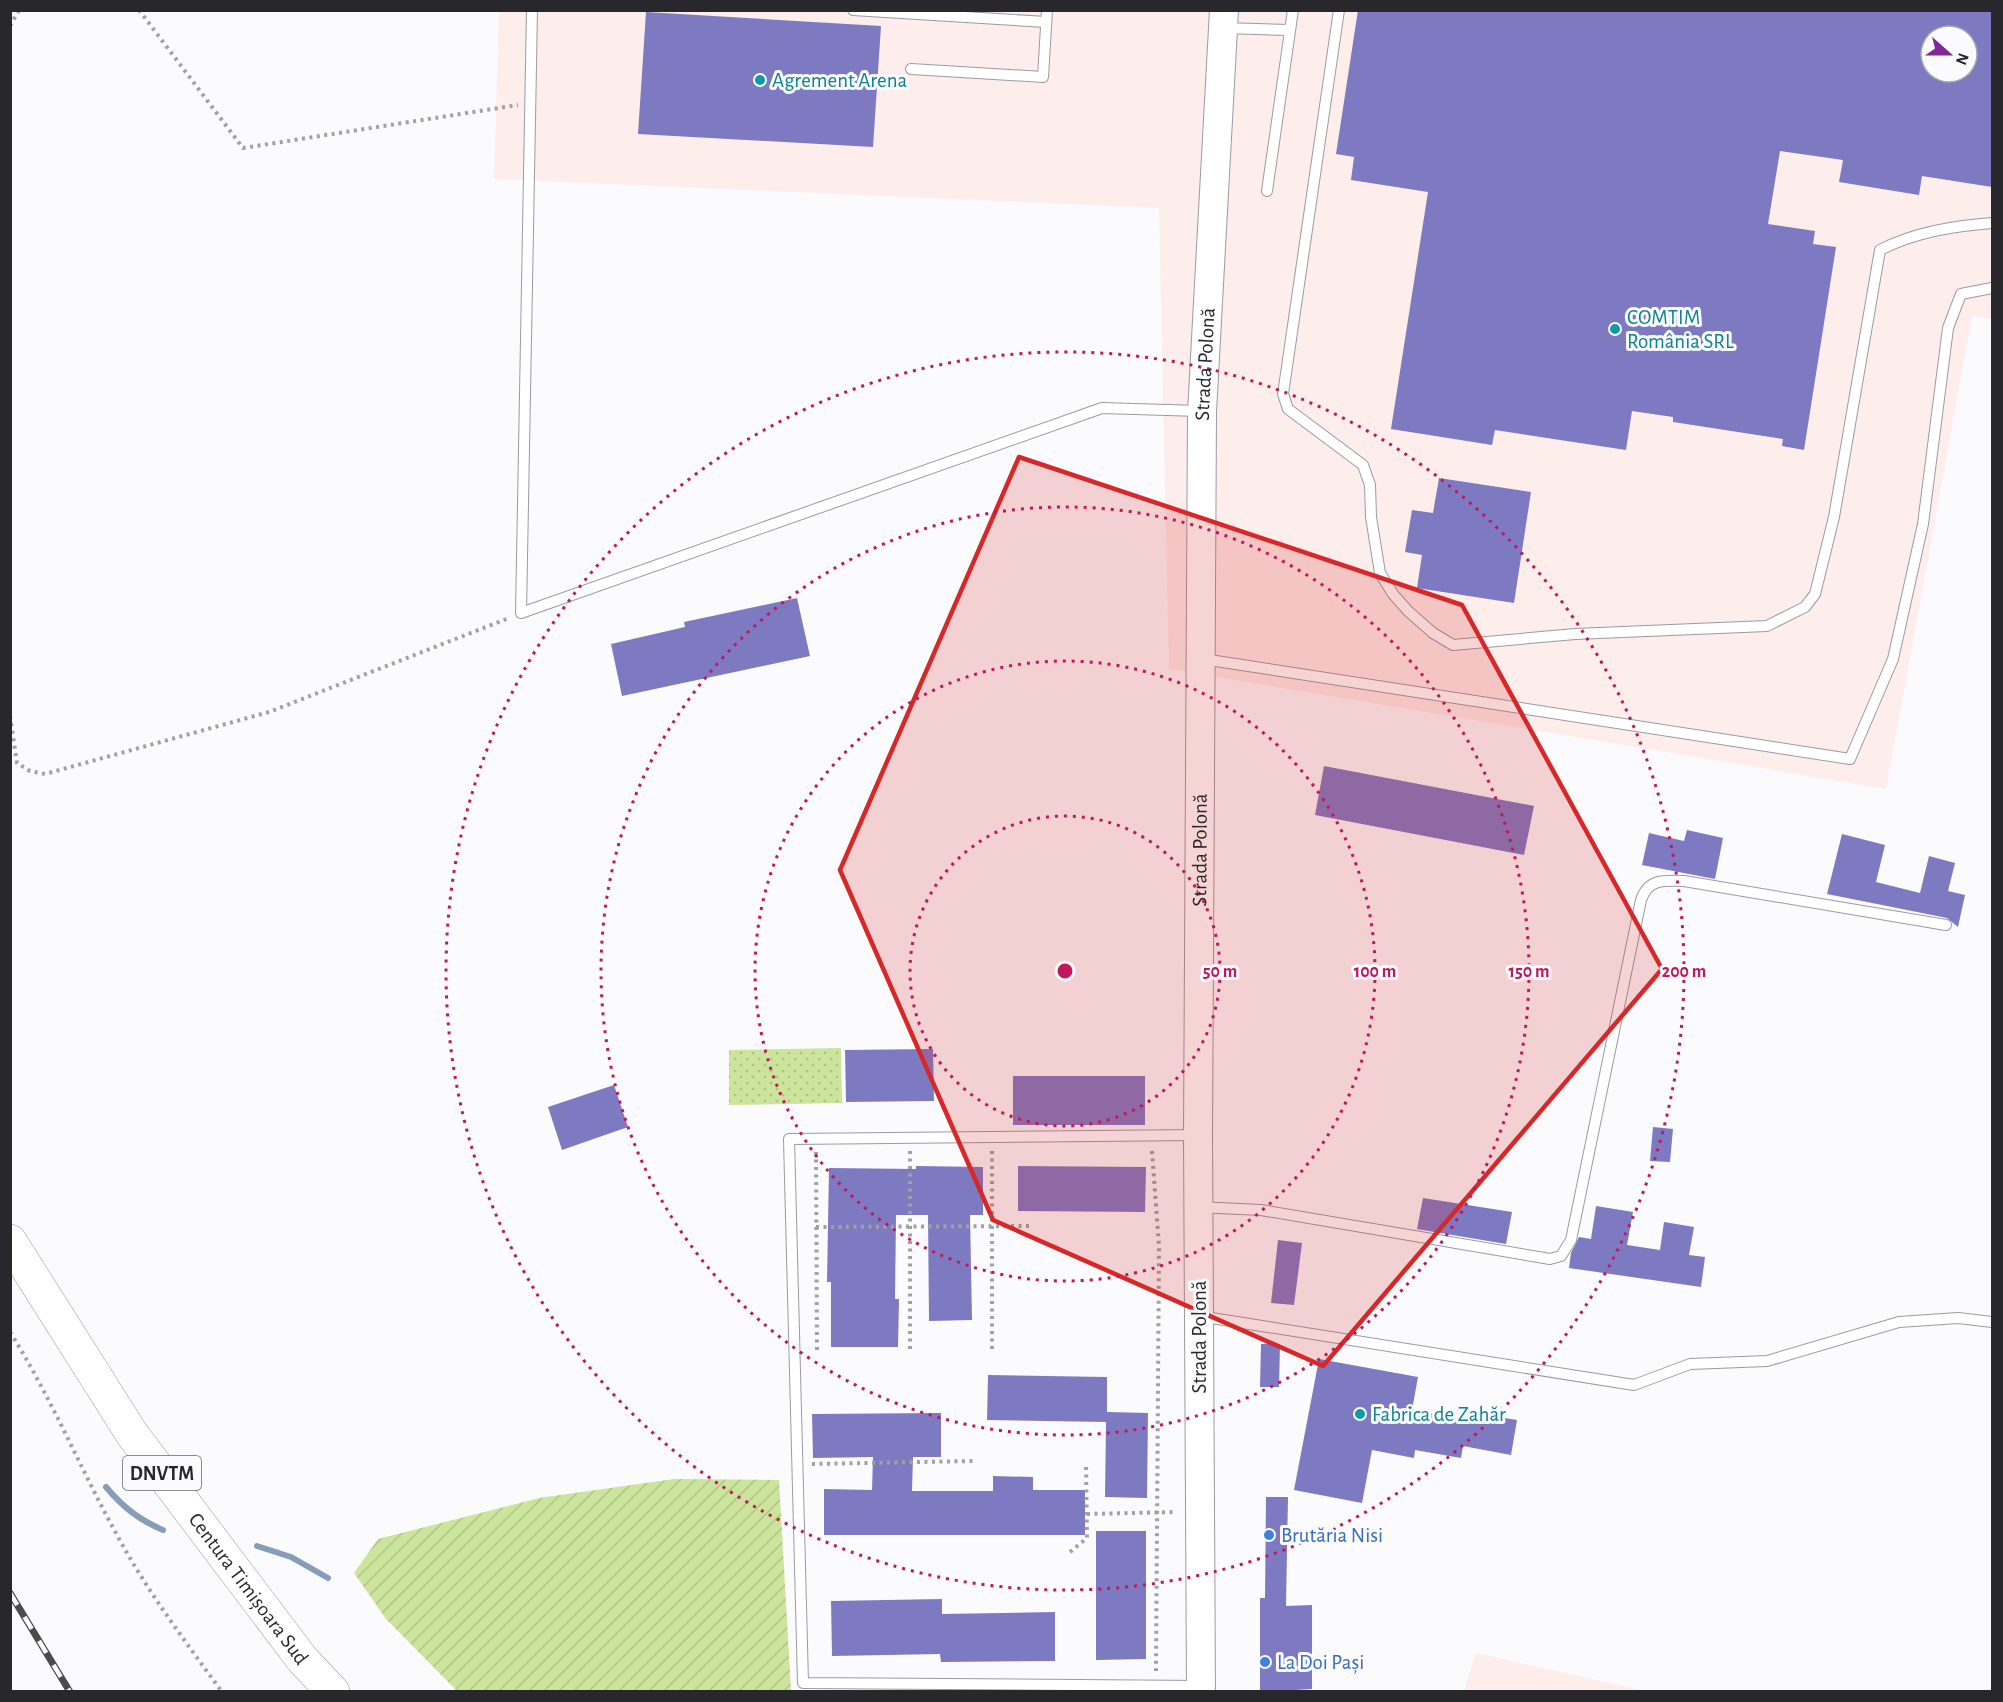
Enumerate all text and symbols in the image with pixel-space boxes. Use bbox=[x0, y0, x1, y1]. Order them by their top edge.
north arrow bbox=[1919, 24, 1979, 84]
text: N bbox=[1953, 51, 1972, 67]
place label: Agrement Arena bbox=[772, 70, 907, 91]
marker: Agrement Arena bbox=[753, 73, 767, 87]
street label: Strada Polonă bbox=[1192, 307, 1219, 421]
place label: COMTIM România SRL bbox=[1627, 307, 1734, 352]
marker: COMTIM România SRL bbox=[1608, 322, 1622, 336]
street label: Strada Polonă bbox=[1189, 793, 1211, 907]
centre of rings bbox=[1055, 961, 1075, 981]
text: 50 m bbox=[1203, 963, 1237, 981]
text: 100 m bbox=[1354, 963, 1396, 981]
text: 150 m bbox=[1509, 963, 1549, 981]
text: 200 m bbox=[1662, 963, 1706, 981]
street label: Strada Polonă bbox=[1189, 1280, 1210, 1394]
place label: Fabrica de Zahăr bbox=[1372, 1404, 1506, 1425]
marker: Fabrica de Zahăr bbox=[1353, 1407, 1367, 1421]
road number: DNVTM bbox=[123, 1456, 201, 1490]
street label: Centura Timișoara Sud bbox=[184, 1509, 312, 1669]
place label: Brutăria Nisi bbox=[1281, 1525, 1383, 1546]
marker: Brutăria Nisi bbox=[1262, 1528, 1276, 1542]
place label: La Doi Pași bbox=[1277, 1652, 1364, 1675]
marker: La Doi Pași bbox=[1258, 1655, 1272, 1669]

